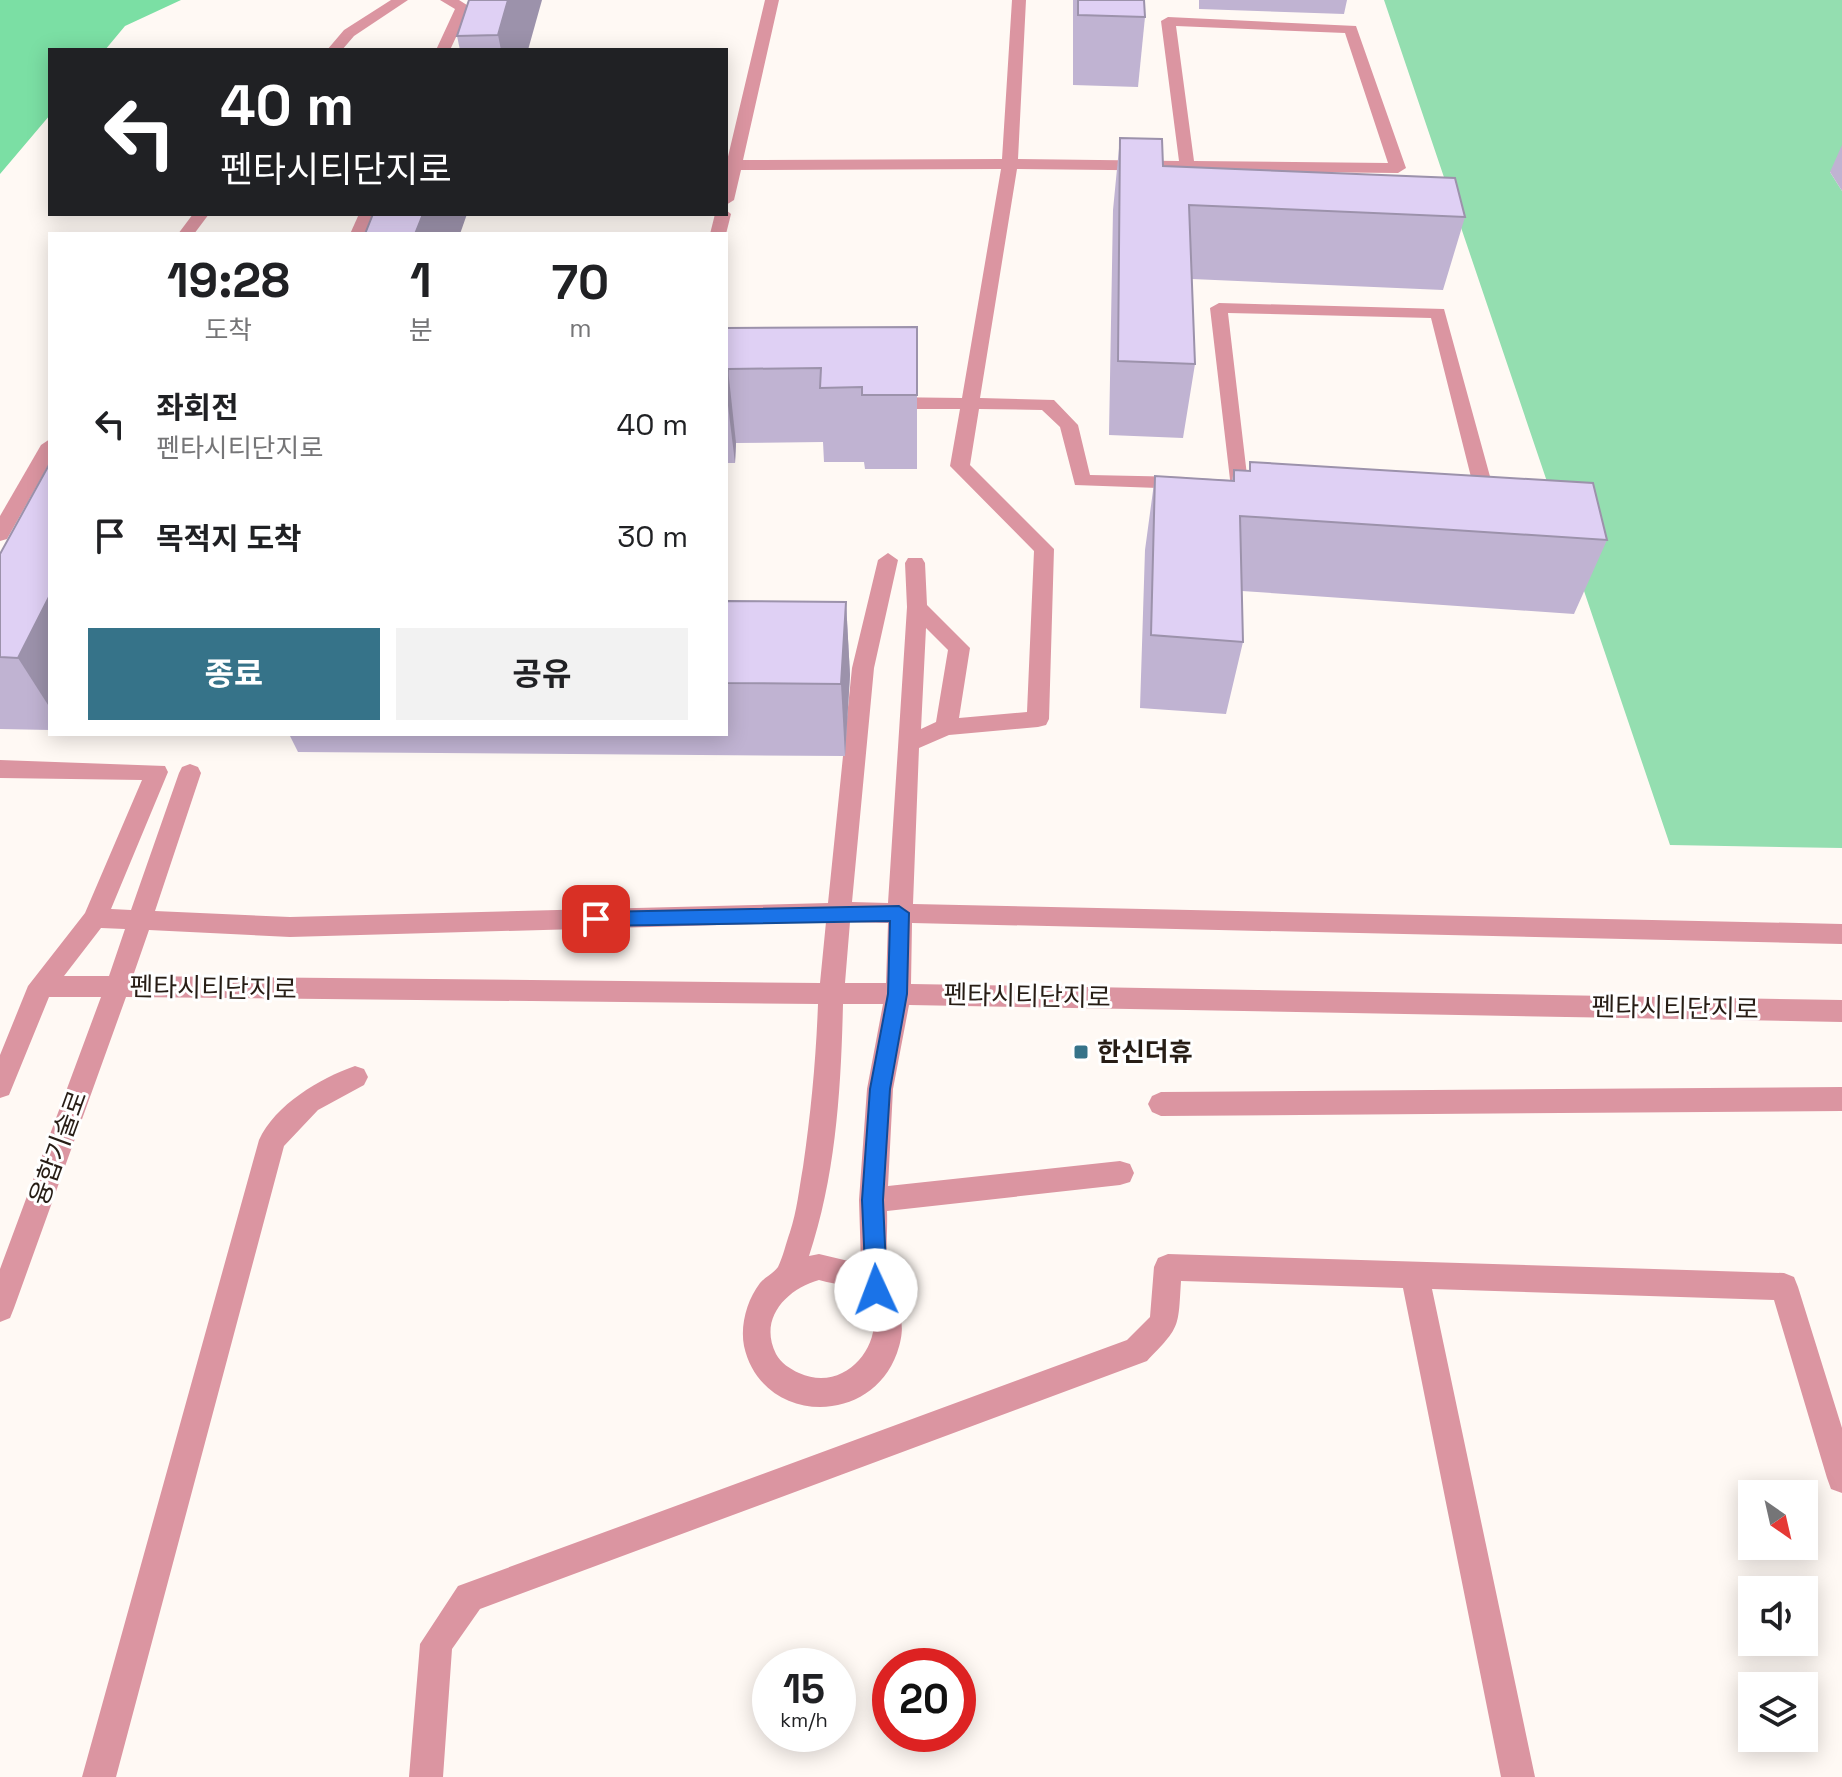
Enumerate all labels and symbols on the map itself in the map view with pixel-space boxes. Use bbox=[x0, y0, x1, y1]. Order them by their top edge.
pin bbox=[562, 885, 630, 953]
street label: 펜타시티단지로 bbox=[129, 970, 297, 1006]
street label: 펜타시티단지로 bbox=[943, 978, 1111, 1014]
street label: 펜타시티단지로 bbox=[1591, 990, 1759, 1026]
place label: 한신더휴 bbox=[1097, 1035, 1193, 1069]
marker: 한신더휴 bbox=[1072, 1043, 1090, 1061]
street label: 융합기술로 bbox=[22, 1086, 94, 1210]
position arrow bbox=[834, 1248, 918, 1332]
north arrow bbox=[1738, 1480, 1818, 1560]
speed limit sign: 20 bbox=[872, 1648, 976, 1752]

